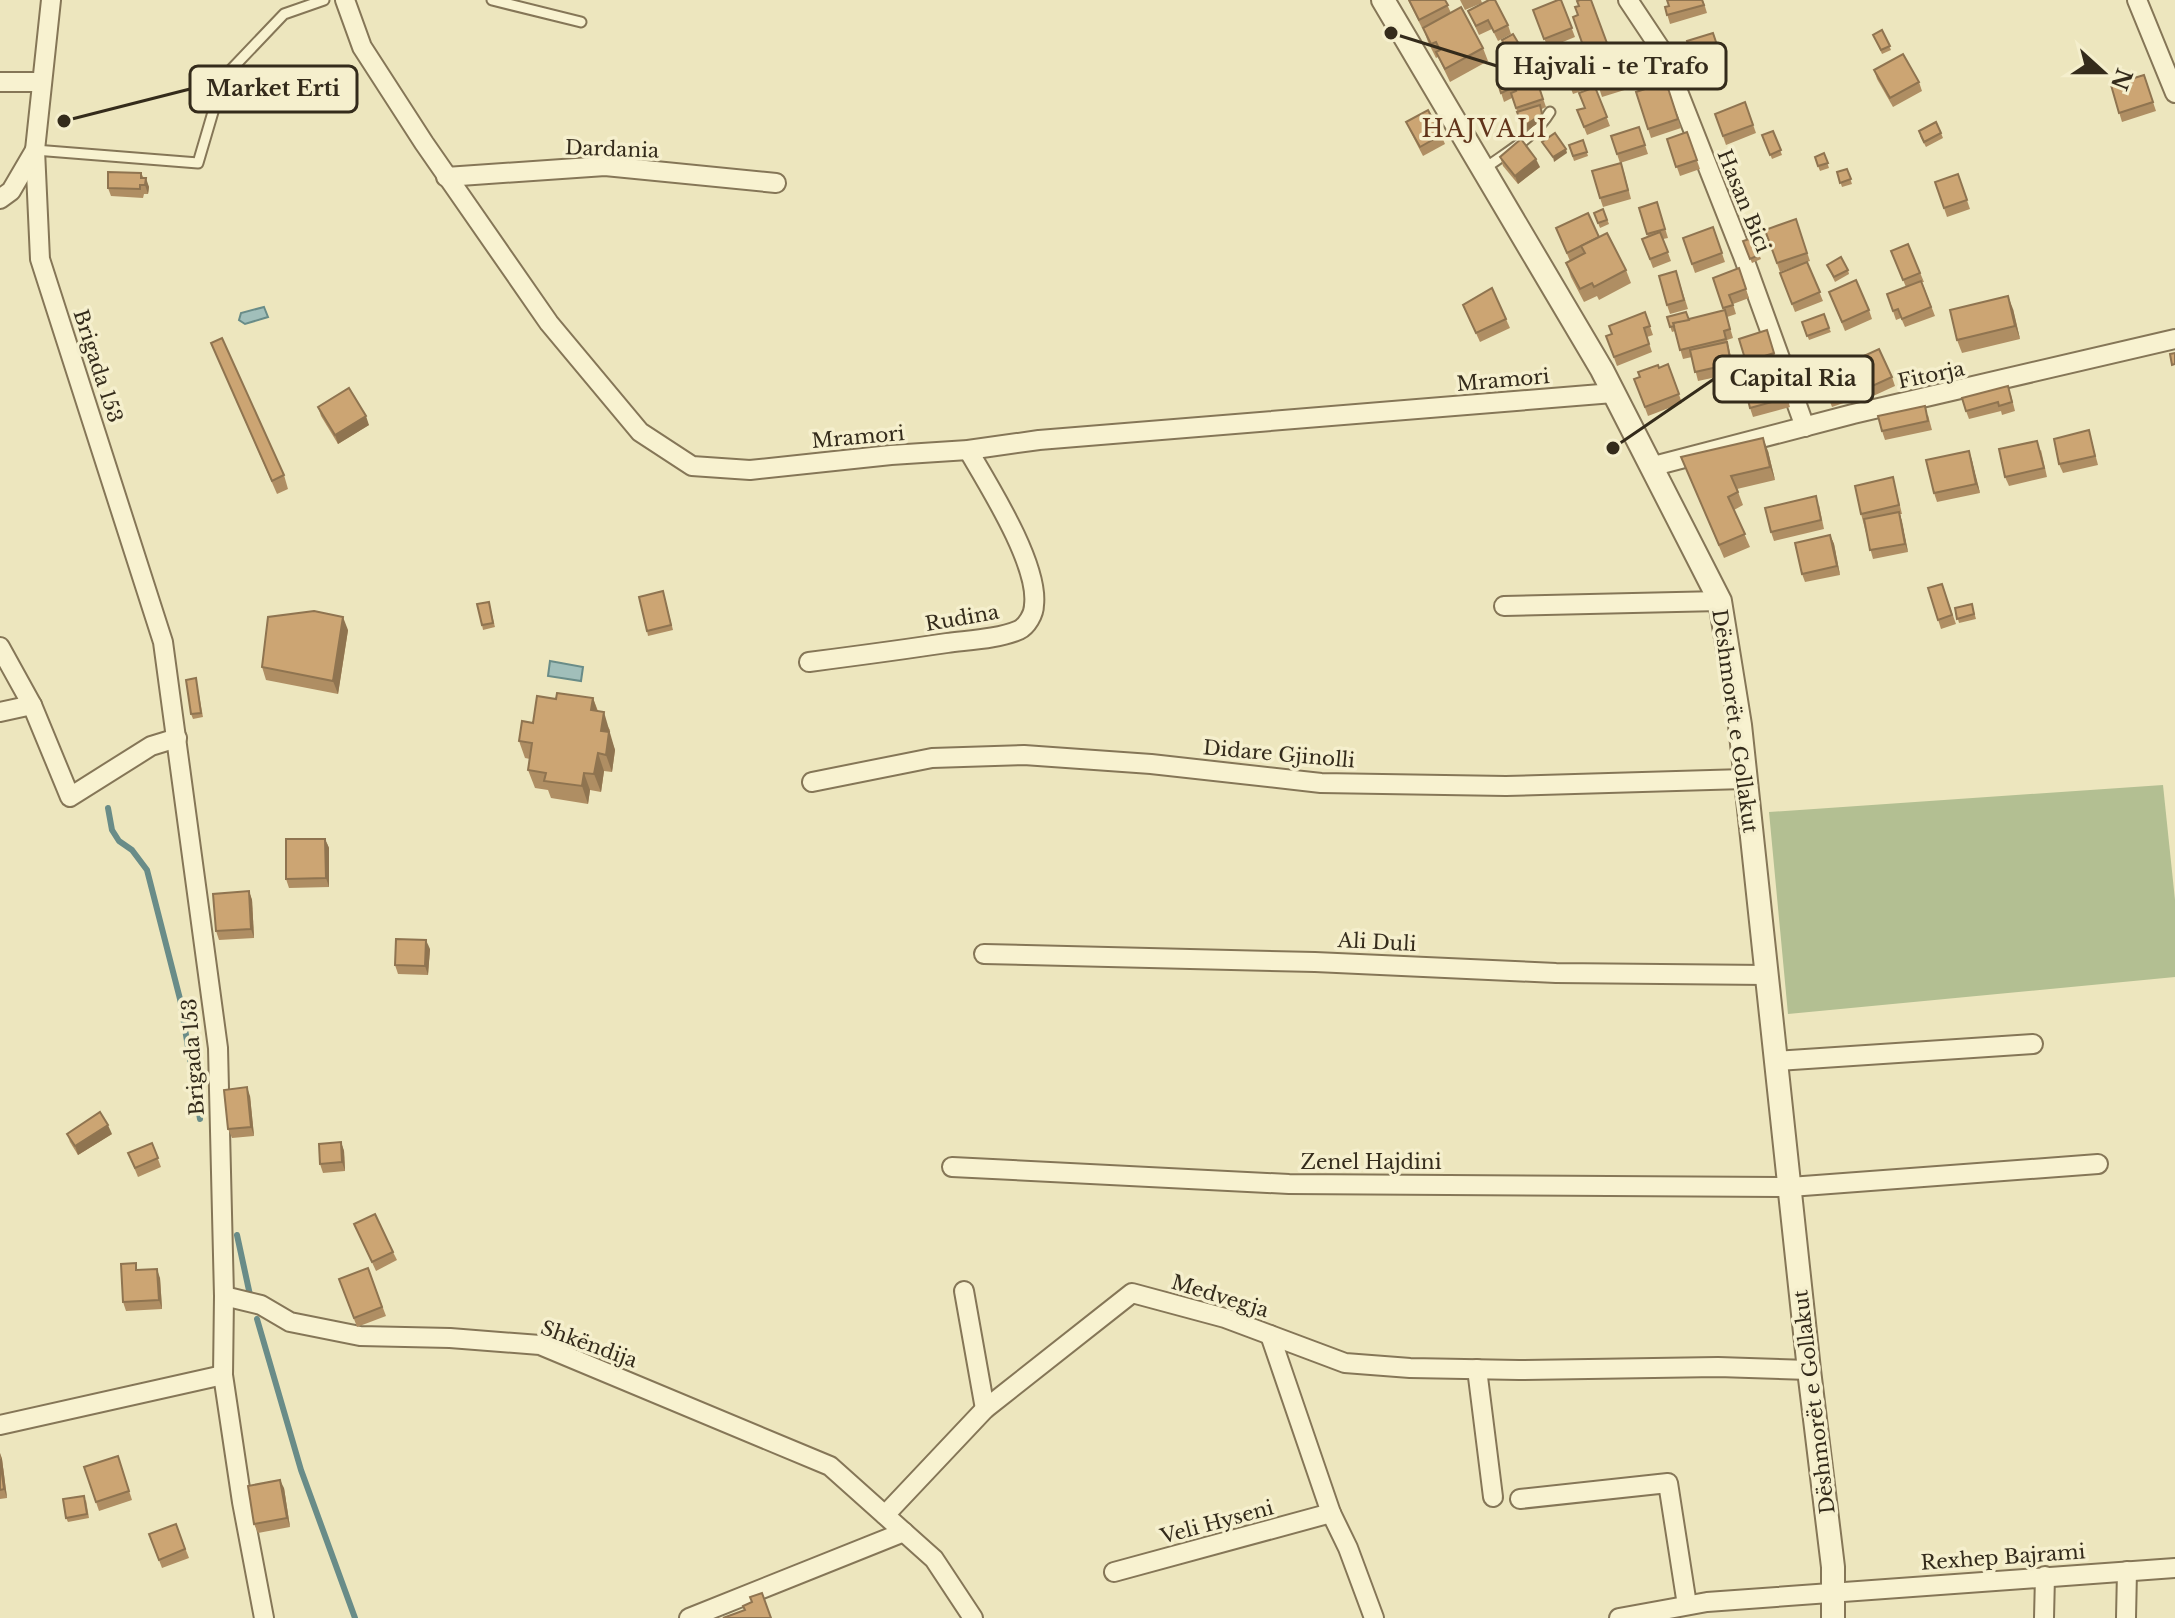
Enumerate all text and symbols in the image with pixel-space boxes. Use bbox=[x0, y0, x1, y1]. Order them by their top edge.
north arrow bbox=[2063, 32, 2143, 112]
callout: Hajvali - te Trafo bbox=[1497, 43, 1726, 89]
text: Hajvali - te Trafo bbox=[1513, 53, 1709, 80]
text: N bbox=[2105, 64, 2138, 94]
callout: Market Erti bbox=[190, 66, 357, 112]
text: Market Erti bbox=[206, 75, 340, 102]
district label: HAJVALI bbox=[1422, 114, 1548, 143]
street label: Dardania bbox=[564, 135, 660, 163]
street label: Hasan Bici bbox=[1712, 146, 1776, 256]
street label: Brigada 153 bbox=[68, 306, 128, 426]
callout: Capital Ria bbox=[1714, 356, 1873, 402]
street label: Fitorja bbox=[1895, 356, 1967, 394]
street label: Mramori bbox=[1455, 364, 1551, 396]
text: Capital Ria bbox=[1729, 365, 1857, 392]
street label: Mramori bbox=[810, 421, 906, 453]
street label: Rudina bbox=[923, 600, 1002, 636]
street label: Dëshmorët e Gollakut bbox=[1707, 608, 1763, 835]
street label: Didare Gjinolli bbox=[1202, 735, 1356, 773]
street label: Ali Duli bbox=[1336, 928, 1417, 956]
street label: Brigada 153 bbox=[177, 998, 209, 1116]
street label: Zenel Hajdini bbox=[1301, 1150, 1442, 1174]
street label: Medvegja bbox=[1168, 1270, 1272, 1322]
street label: Dëshmorët e Gollakut bbox=[1788, 1288, 1840, 1515]
street label: Shkëndija bbox=[537, 1315, 641, 1373]
street label: Veli Hyseni bbox=[1157, 1495, 1276, 1549]
street label: Rexhep Bajrami bbox=[1920, 1539, 2086, 1575]

